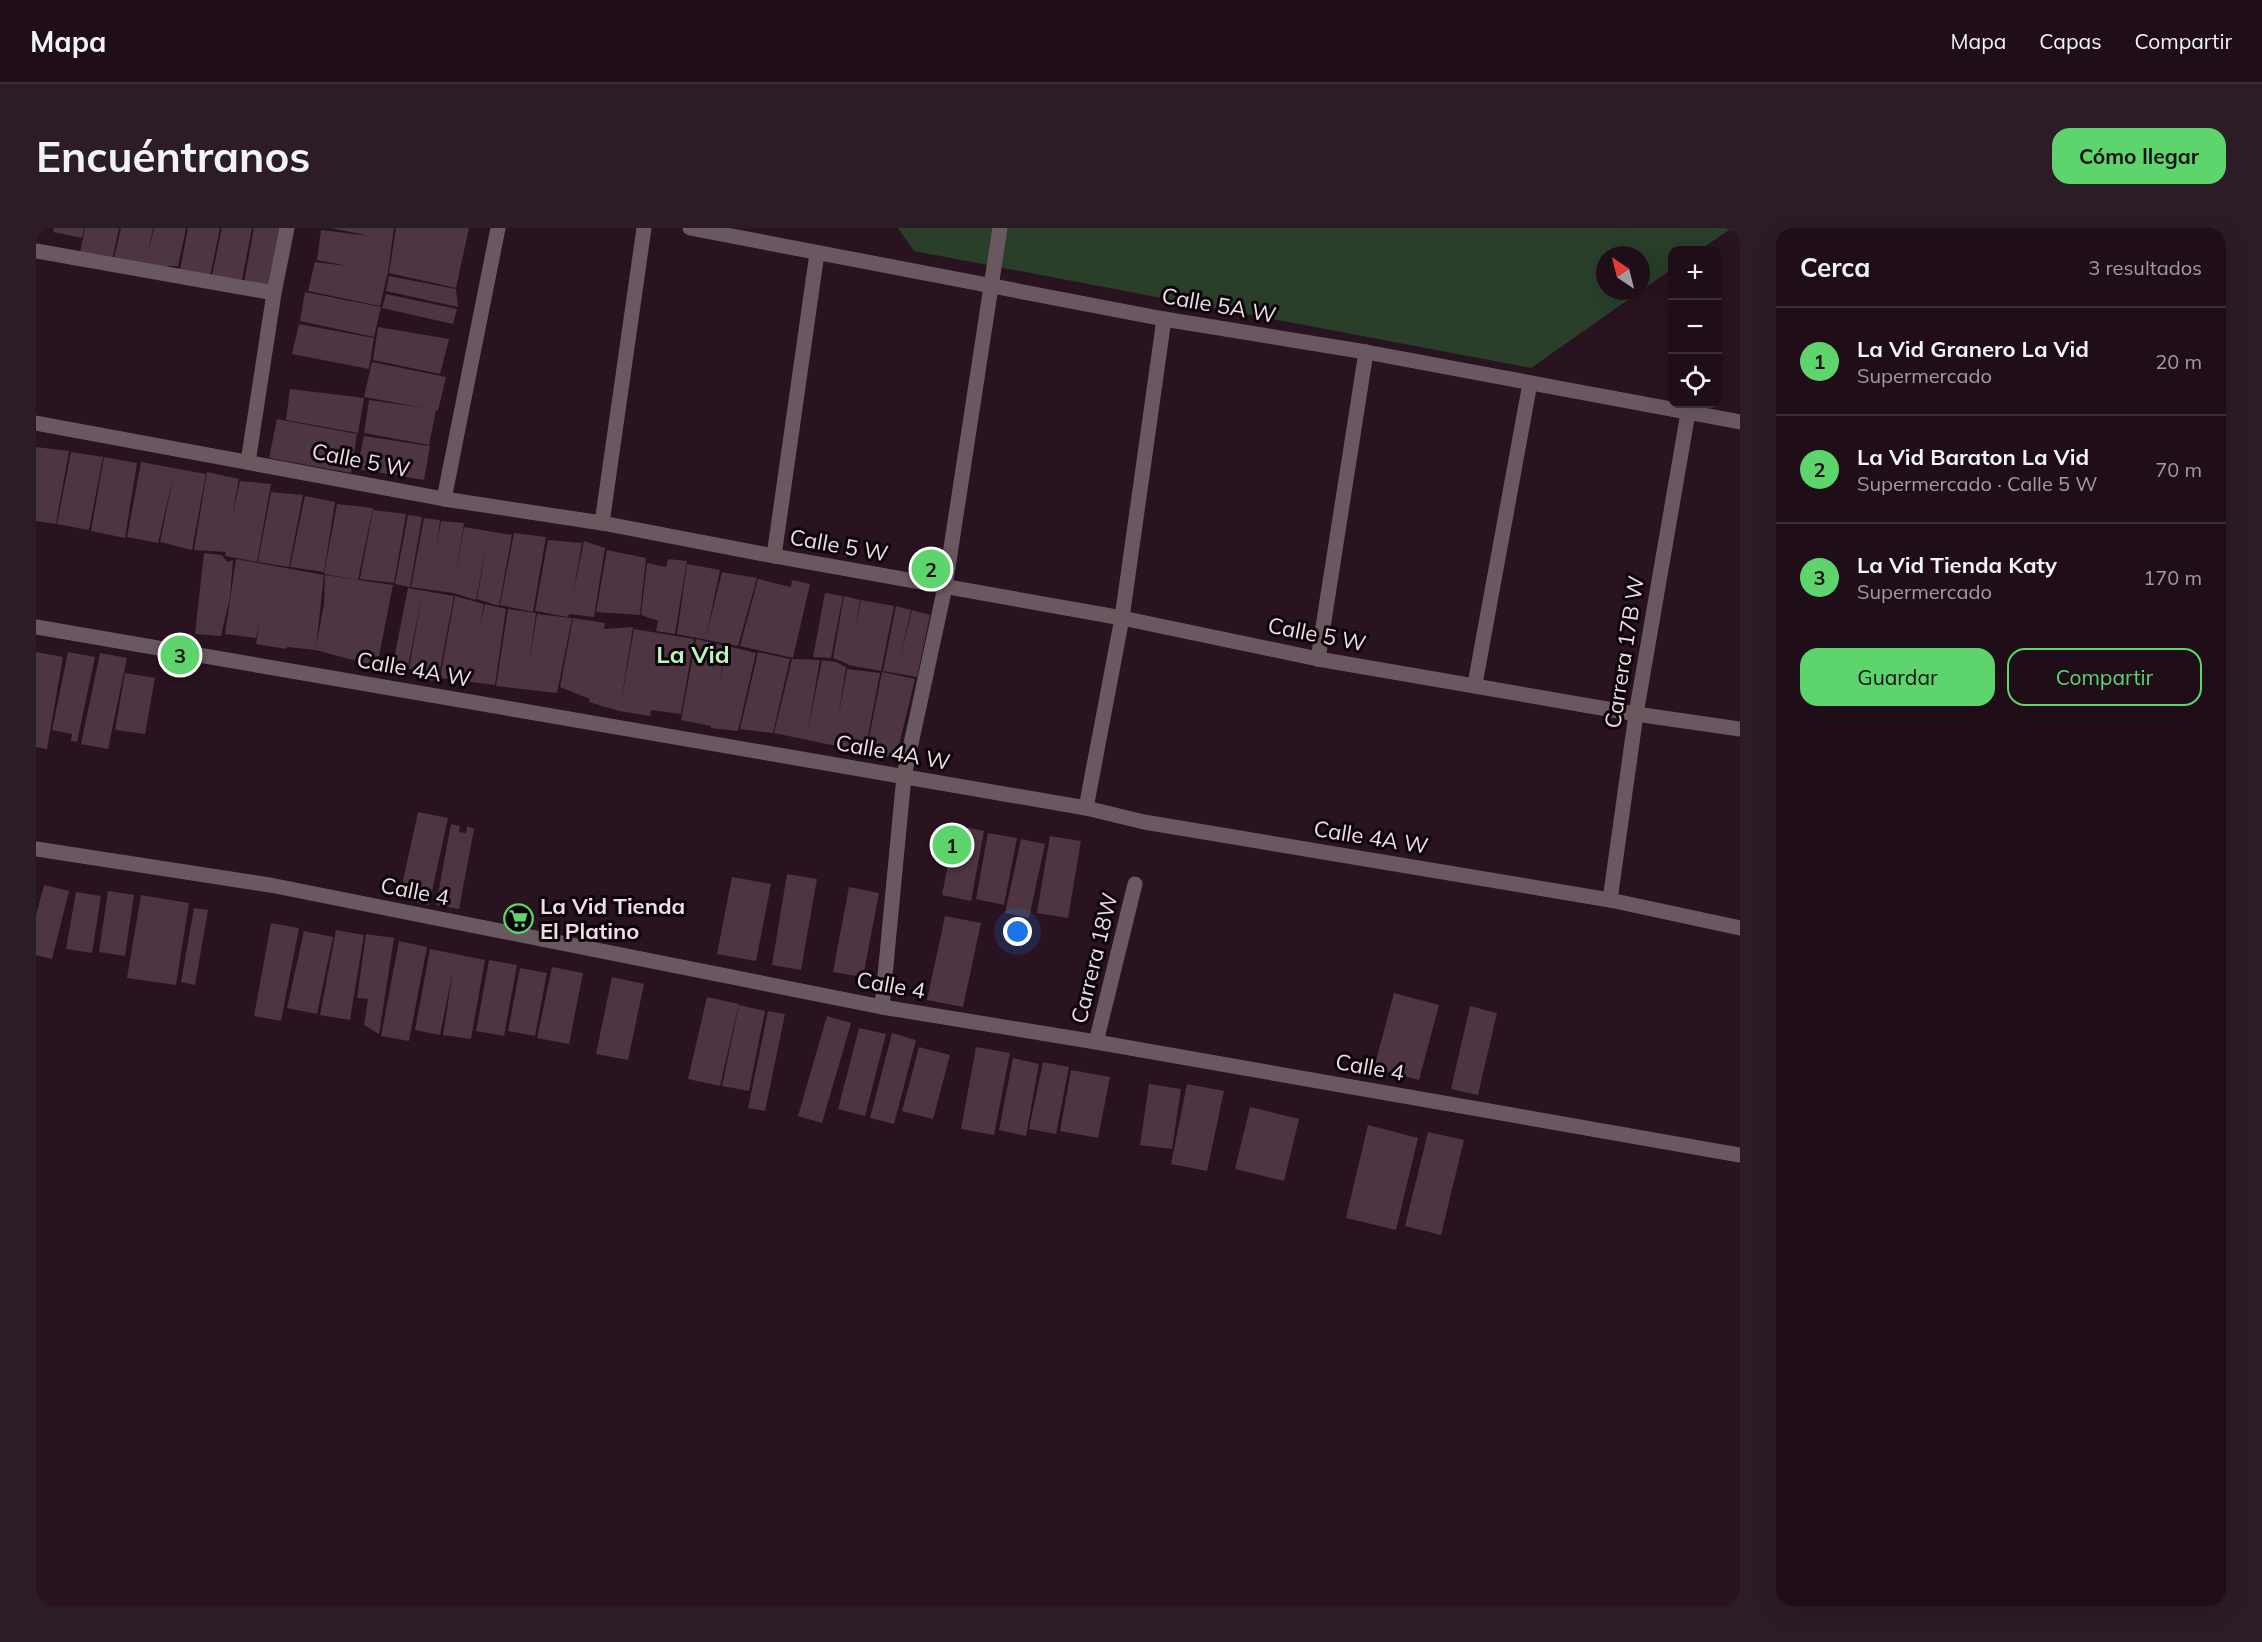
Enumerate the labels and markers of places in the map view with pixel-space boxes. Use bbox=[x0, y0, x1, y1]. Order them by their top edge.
pin: 2 bbox=[912, 546, 950, 592]
pin: 3 bbox=[160, 632, 200, 678]
pin: 1 bbox=[932, 822, 972, 868]
place label: La Vid Tienda El Platino bbox=[540, 892, 685, 945]
supermarket icon: La Vid Tienda El Platino bbox=[503, 903, 535, 935]

